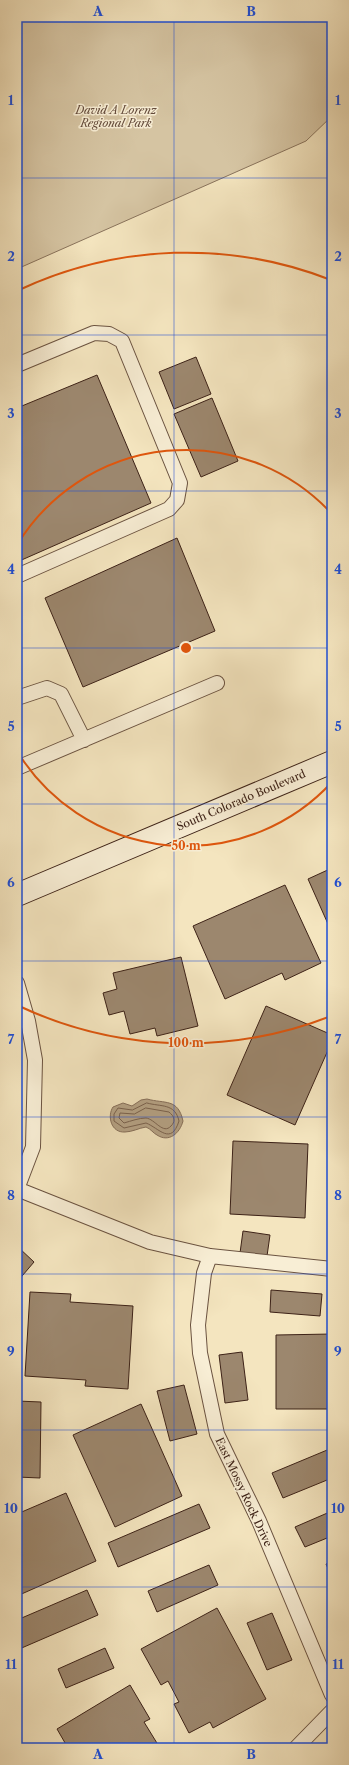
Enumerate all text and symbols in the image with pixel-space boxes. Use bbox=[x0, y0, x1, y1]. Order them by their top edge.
text: A bbox=[92, 3, 104, 19]
text: B bbox=[246, 3, 256, 19]
text: 1 bbox=[8, 92, 14, 108]
text: 1 bbox=[335, 92, 341, 108]
park label: David A Lorenz Regional Park bbox=[74, 103, 158, 130]
text: 2 bbox=[7, 248, 15, 264]
text: 2 bbox=[334, 248, 342, 264]
text: 3 bbox=[7, 405, 15, 421]
text: 3 bbox=[334, 405, 342, 421]
text: 4 bbox=[7, 561, 15, 577]
text: 4 bbox=[334, 561, 342, 577]
centre of rings bbox=[179, 641, 193, 655]
text: 5 bbox=[7, 718, 15, 734]
text: 5 bbox=[334, 718, 342, 734]
street label: South Colorado Boulevard bbox=[174, 766, 308, 834]
text: 50 m bbox=[171, 838, 201, 853]
text: 6 bbox=[7, 874, 15, 890]
text: 6 bbox=[334, 874, 342, 890]
text: 7 bbox=[8, 1031, 15, 1047]
text: 7 bbox=[335, 1031, 342, 1047]
text: 100 m bbox=[168, 1035, 204, 1050]
text: 8 bbox=[7, 1187, 15, 1203]
text: 8 bbox=[334, 1187, 342, 1203]
text: 9 bbox=[7, 1343, 15, 1359]
text: 9 bbox=[334, 1343, 342, 1359]
street label: East Mossy Rock Drive bbox=[213, 1435, 275, 1549]
text: 10 bbox=[4, 1500, 18, 1516]
text: 10 bbox=[331, 1500, 345, 1516]
text: 11 bbox=[5, 1656, 17, 1672]
text: 11 bbox=[332, 1656, 344, 1672]
text: A bbox=[92, 1746, 104, 1762]
text: B bbox=[246, 1746, 256, 1762]

